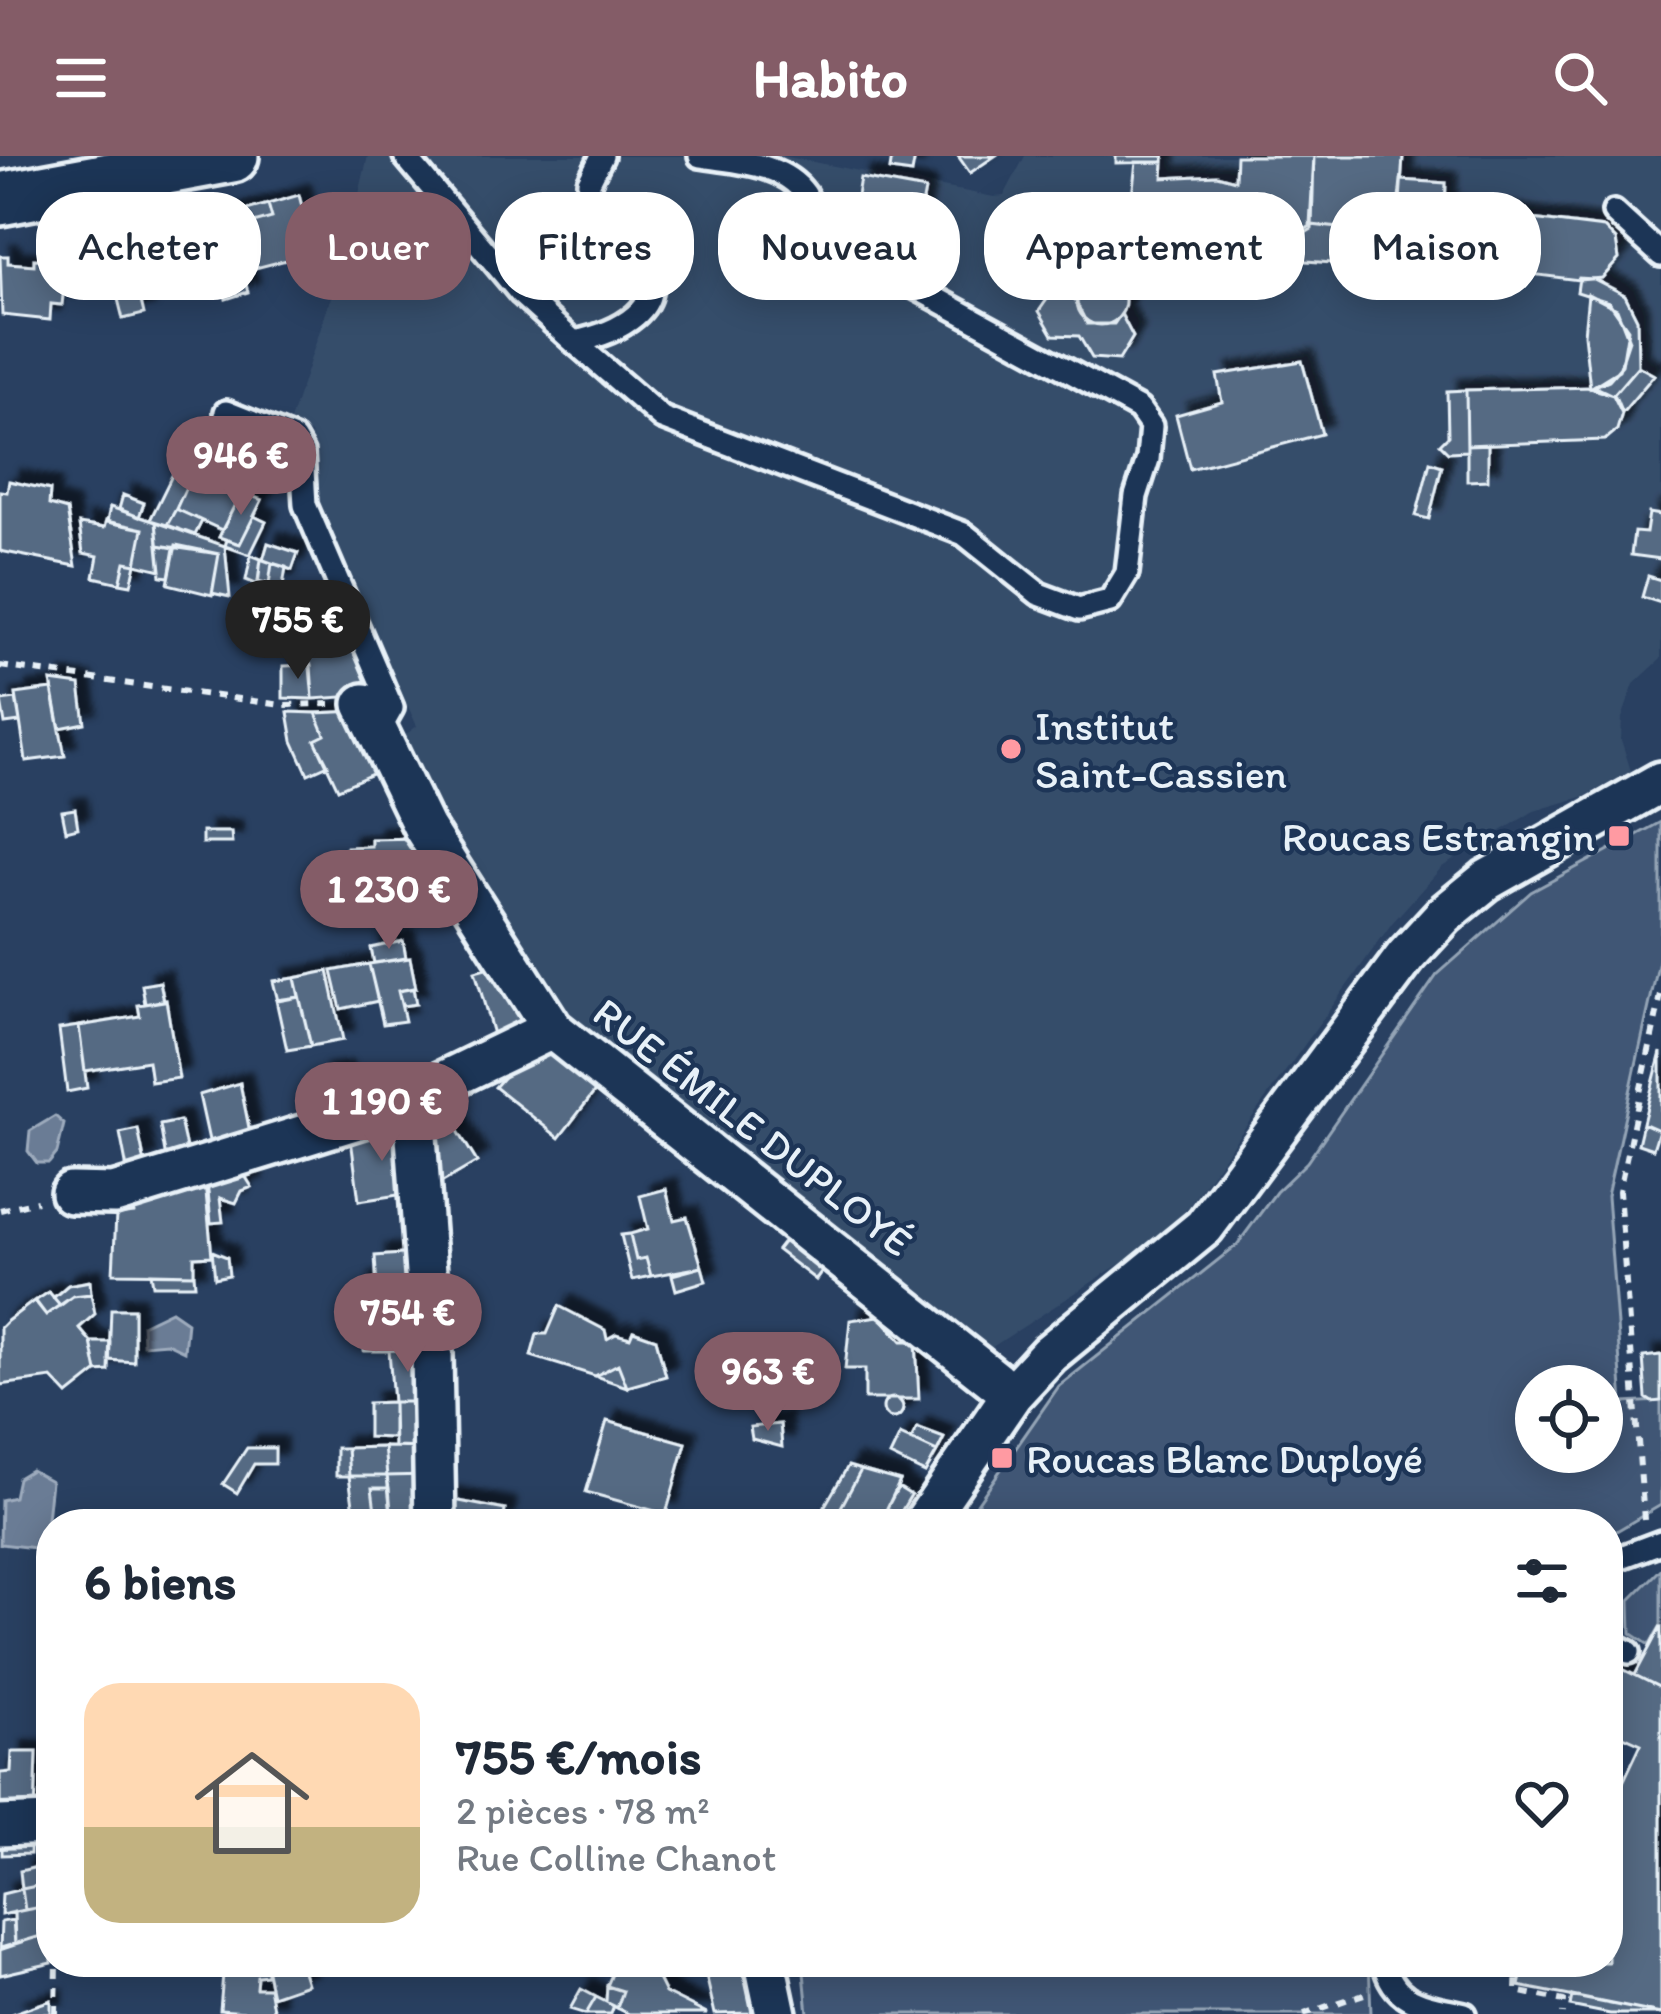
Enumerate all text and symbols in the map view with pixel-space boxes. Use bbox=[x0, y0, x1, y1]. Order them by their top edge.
icon: menu bbox=[48, 45, 114, 111]
icon: search bbox=[1547, 45, 1613, 111]
text: Habito bbox=[753, 46, 908, 111]
chip: Acheter bbox=[36, 192, 261, 300]
chip: Louer bbox=[285, 192, 471, 300]
chip: Filtres bbox=[495, 192, 694, 300]
chip: Nouveau bbox=[718, 192, 960, 300]
chip: Appartement bbox=[984, 192, 1305, 300]
chip: Maison bbox=[1329, 192, 1541, 300]
pin: 946 € bbox=[157, 416, 325, 518]
text: 946 € bbox=[193, 431, 289, 478]
pin: 755 € bbox=[214, 580, 382, 682]
text: 755 € bbox=[252, 595, 344, 642]
place label: Institut Saint-Cassien bbox=[1035, 700, 1287, 799]
marker: Institut Saint-Cassien bbox=[998, 736, 1024, 762]
place label: Roucas Estrangin bbox=[1282, 811, 1595, 862]
marker: Roucas Estrangin bbox=[1606, 823, 1632, 849]
pin: 1 230 € bbox=[278, 850, 500, 952]
text: 1 230 € bbox=[327, 865, 451, 912]
street label: RUE ÉMILE DUPLOYÉ bbox=[583, 987, 923, 1267]
pin: 1 190 € bbox=[271, 1062, 493, 1164]
text: 1 190 € bbox=[322, 1077, 442, 1124]
pin: 754 € bbox=[324, 1273, 492, 1375]
text: 754 € bbox=[361, 1288, 455, 1335]
pin: 963 € bbox=[684, 1332, 852, 1434]
text: 963 € bbox=[721, 1347, 815, 1394]
map controls bbox=[1515, 1365, 1623, 1473]
button: locate bbox=[1515, 1365, 1623, 1473]
place label: Roucas Blanc Duployé bbox=[1026, 1433, 1423, 1484]
marker: Roucas Blanc Duployé bbox=[989, 1445, 1015, 1471]
icon: filters bbox=[1509, 1548, 1575, 1614]
text: 6 biens bbox=[84, 1551, 236, 1612]
text: 755 €/mois bbox=[456, 1726, 701, 1787]
icon: home bbox=[180, 1731, 324, 1875]
icon: heart bbox=[1509, 1770, 1575, 1836]
text: 2 pièces · 78 m² bbox=[456, 1787, 710, 1834]
text: Rue Colline Chanot bbox=[456, 1834, 777, 1881]

